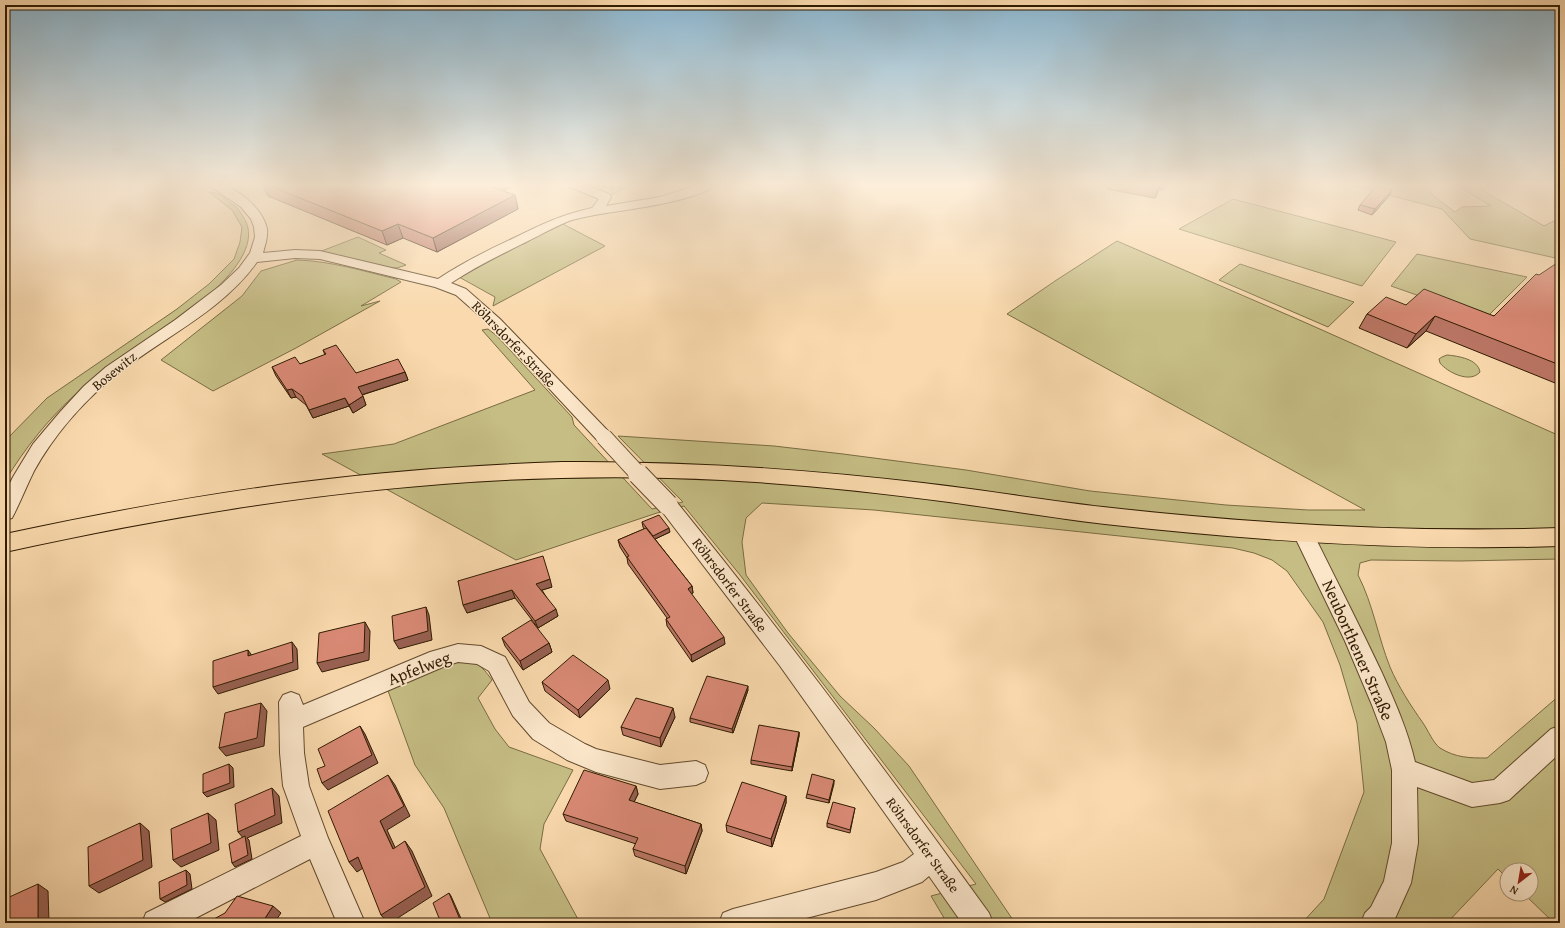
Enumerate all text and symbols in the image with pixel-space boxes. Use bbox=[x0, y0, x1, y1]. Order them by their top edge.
street label: Röhrsdorfer Straße bbox=[467, 296, 561, 392]
street label: Bosewitz bbox=[87, 347, 141, 395]
street label: Röhrsdorfer Straße bbox=[688, 534, 772, 637]
street label: Neuborthener Straße bbox=[1316, 575, 1401, 724]
street label: Apfelweg bbox=[384, 644, 455, 691]
street label: Röhrsdorfer Straße bbox=[882, 793, 965, 897]
north arrow bbox=[1499, 862, 1539, 902]
text: N bbox=[1506, 881, 1521, 899]

